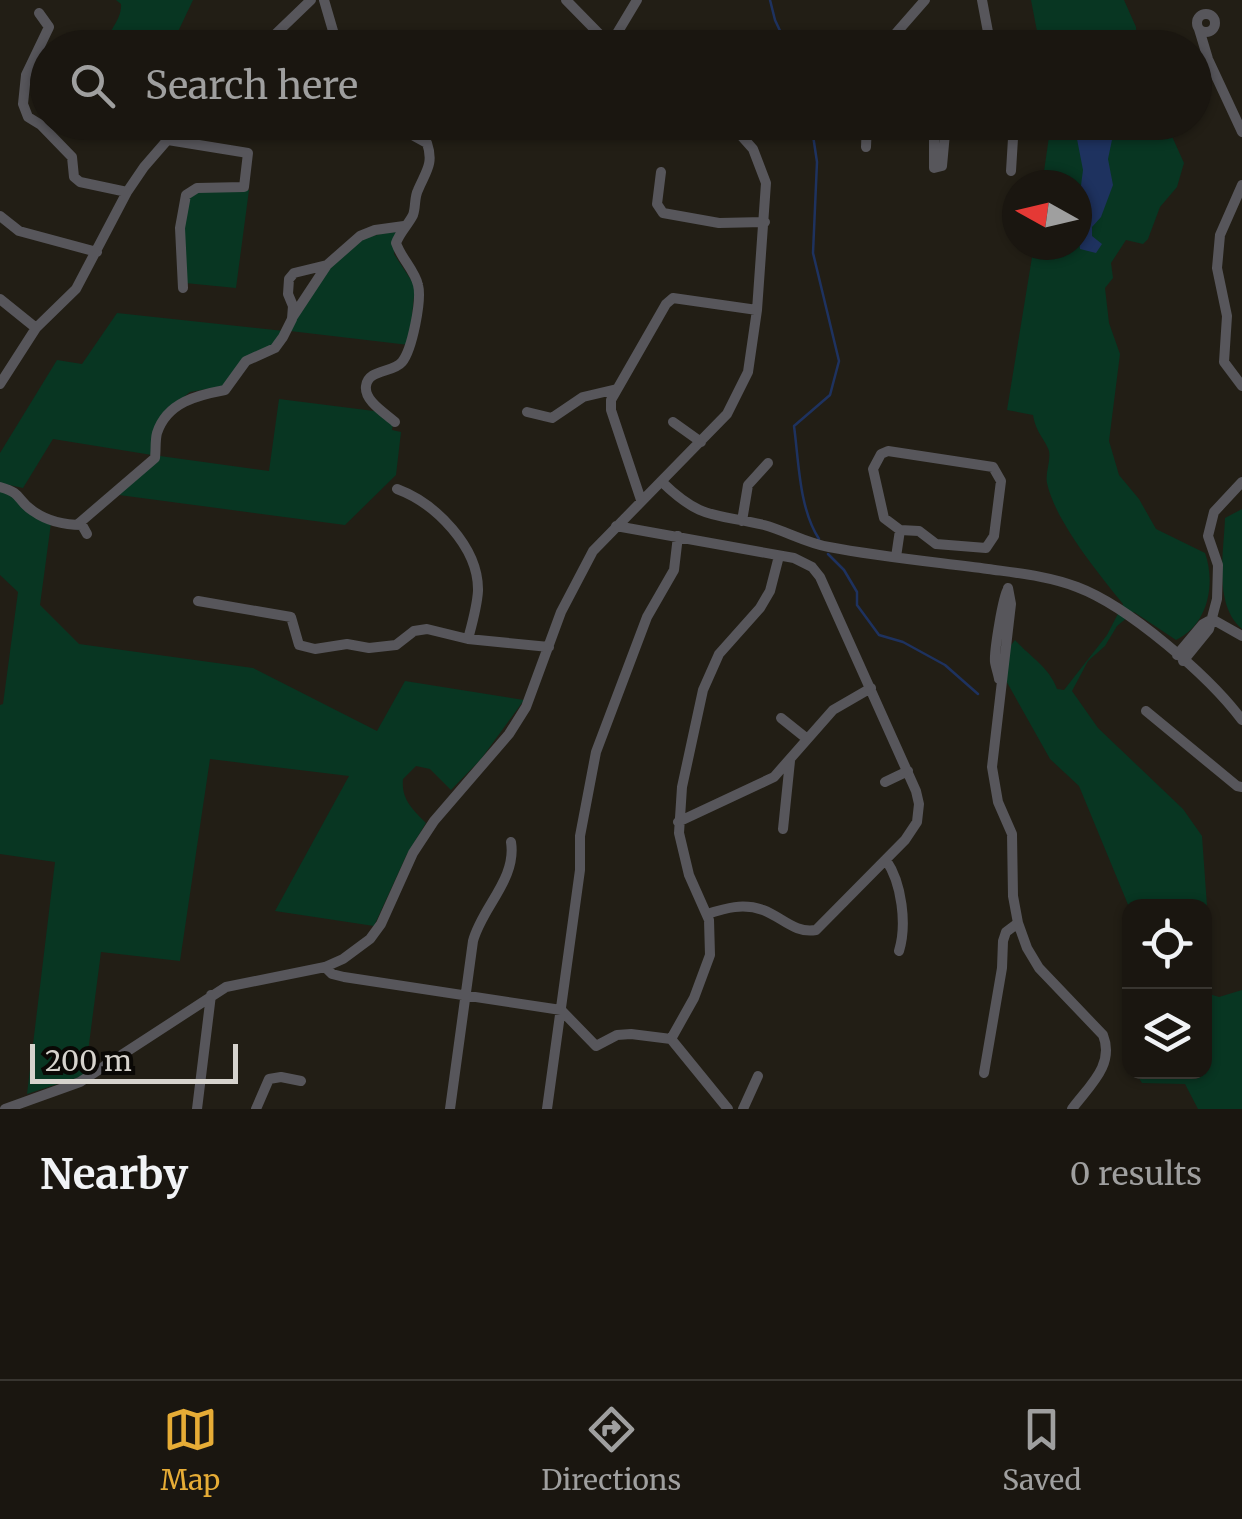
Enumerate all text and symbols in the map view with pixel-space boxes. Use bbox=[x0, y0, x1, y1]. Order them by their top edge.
search box bbox=[30, 30, 1212, 140]
icon: search bbox=[65, 58, 120, 113]
text: Search here bbox=[145, 62, 358, 109]
north arrow bbox=[1002, 170, 1092, 260]
map controls bbox=[1122, 899, 1212, 1079]
button: locate bbox=[1122, 899, 1212, 989]
button: layers bbox=[1122, 989, 1212, 1079]
scale bar bbox=[30, 1039, 238, 1084]
text: 200 m bbox=[45, 1043, 132, 1079]
text: Nearby bbox=[40, 1148, 188, 1200]
text: 0 results bbox=[1070, 1154, 1202, 1194]
tab: Map bbox=[160, 1402, 220, 1498]
tab: Directions bbox=[541, 1402, 681, 1498]
tab: Saved bbox=[1002, 1402, 1081, 1498]

